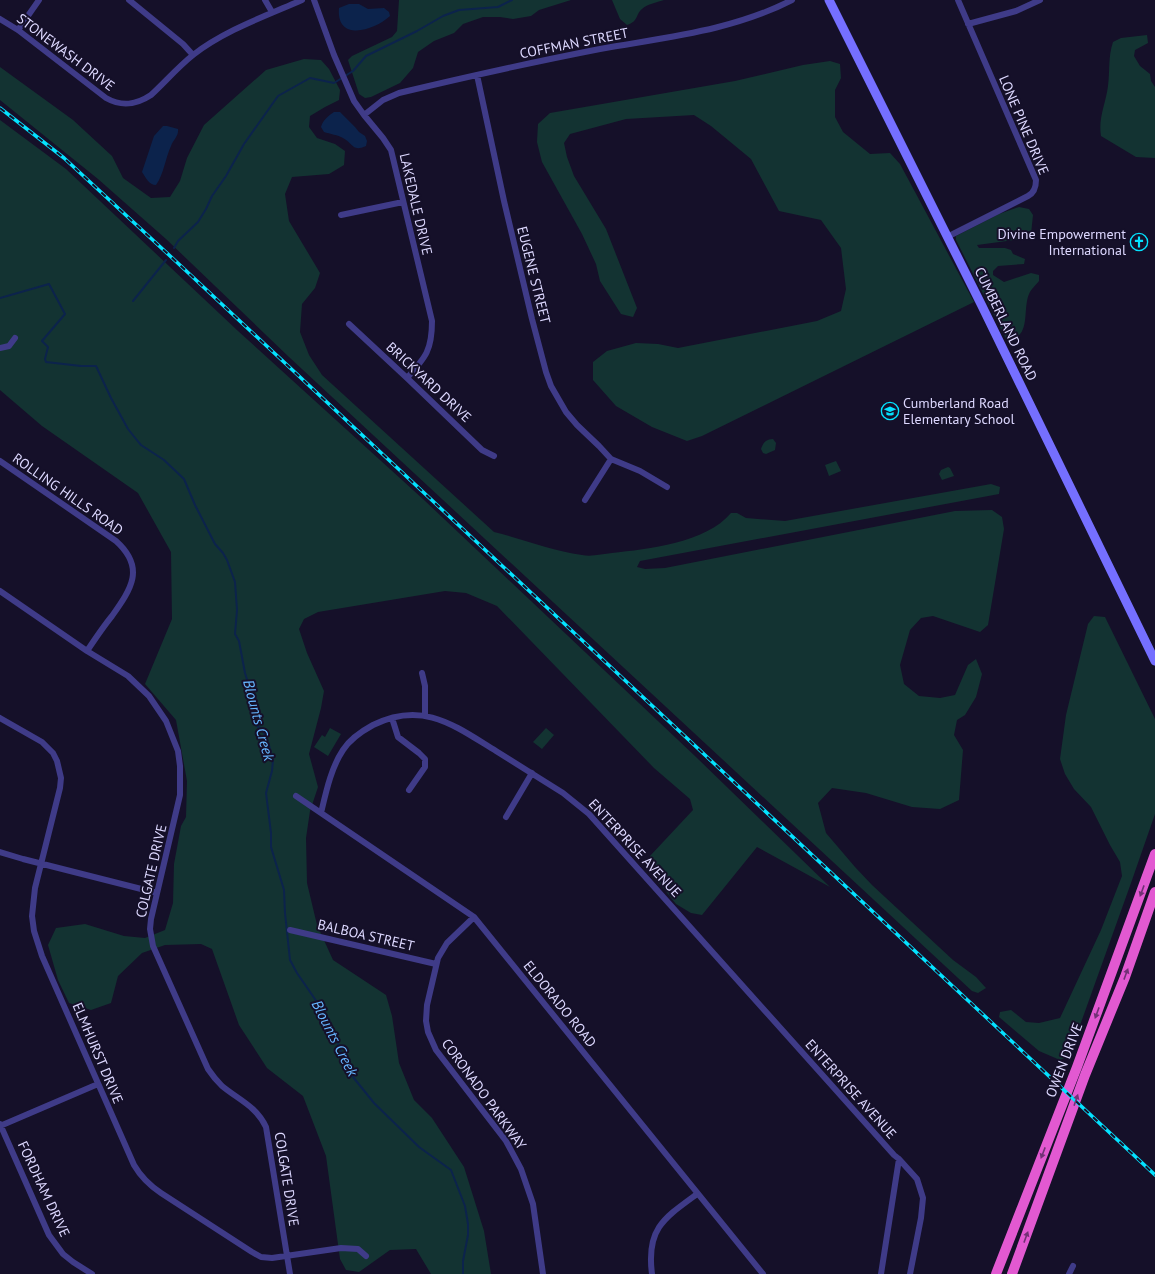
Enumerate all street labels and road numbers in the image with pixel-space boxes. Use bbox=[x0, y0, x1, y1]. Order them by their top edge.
street label: STONEWASH DRIVE bbox=[13, 9, 119, 95]
street label: COFFMAN STREET bbox=[518, 24, 630, 62]
street label: LONE PINE DRIVE bbox=[995, 73, 1053, 177]
street label: LAKEDALE DRIVE bbox=[396, 151, 436, 257]
street label: EUGENE STREET bbox=[513, 224, 555, 326]
street label: CUMBERLAND ROAD bbox=[971, 264, 1041, 384]
street label: BRICKYARD DRIVE bbox=[383, 338, 475, 426]
street label: ROLLING HILLS ROAD bbox=[9, 449, 127, 539]
street label: ENTERPRISE AVENUE bbox=[585, 795, 685, 901]
street label: COLGATE DRIVE bbox=[132, 823, 170, 919]
street label: BALBOA STREET bbox=[316, 915, 416, 955]
street label: ELDORADO ROAD bbox=[520, 957, 600, 1051]
street label: ELMHURST DRIVE bbox=[69, 1000, 127, 1106]
street label: OWEN DRIVE bbox=[1042, 1020, 1086, 1100]
street label: CORONADO PARKWAY bbox=[438, 1035, 530, 1153]
street label: ENTERPRISE AVENUE bbox=[801, 1035, 901, 1143]
street label: COLGATE DRIVE bbox=[271, 1130, 303, 1228]
street label: FORDHAM DRIVE bbox=[14, 1138, 74, 1240]

